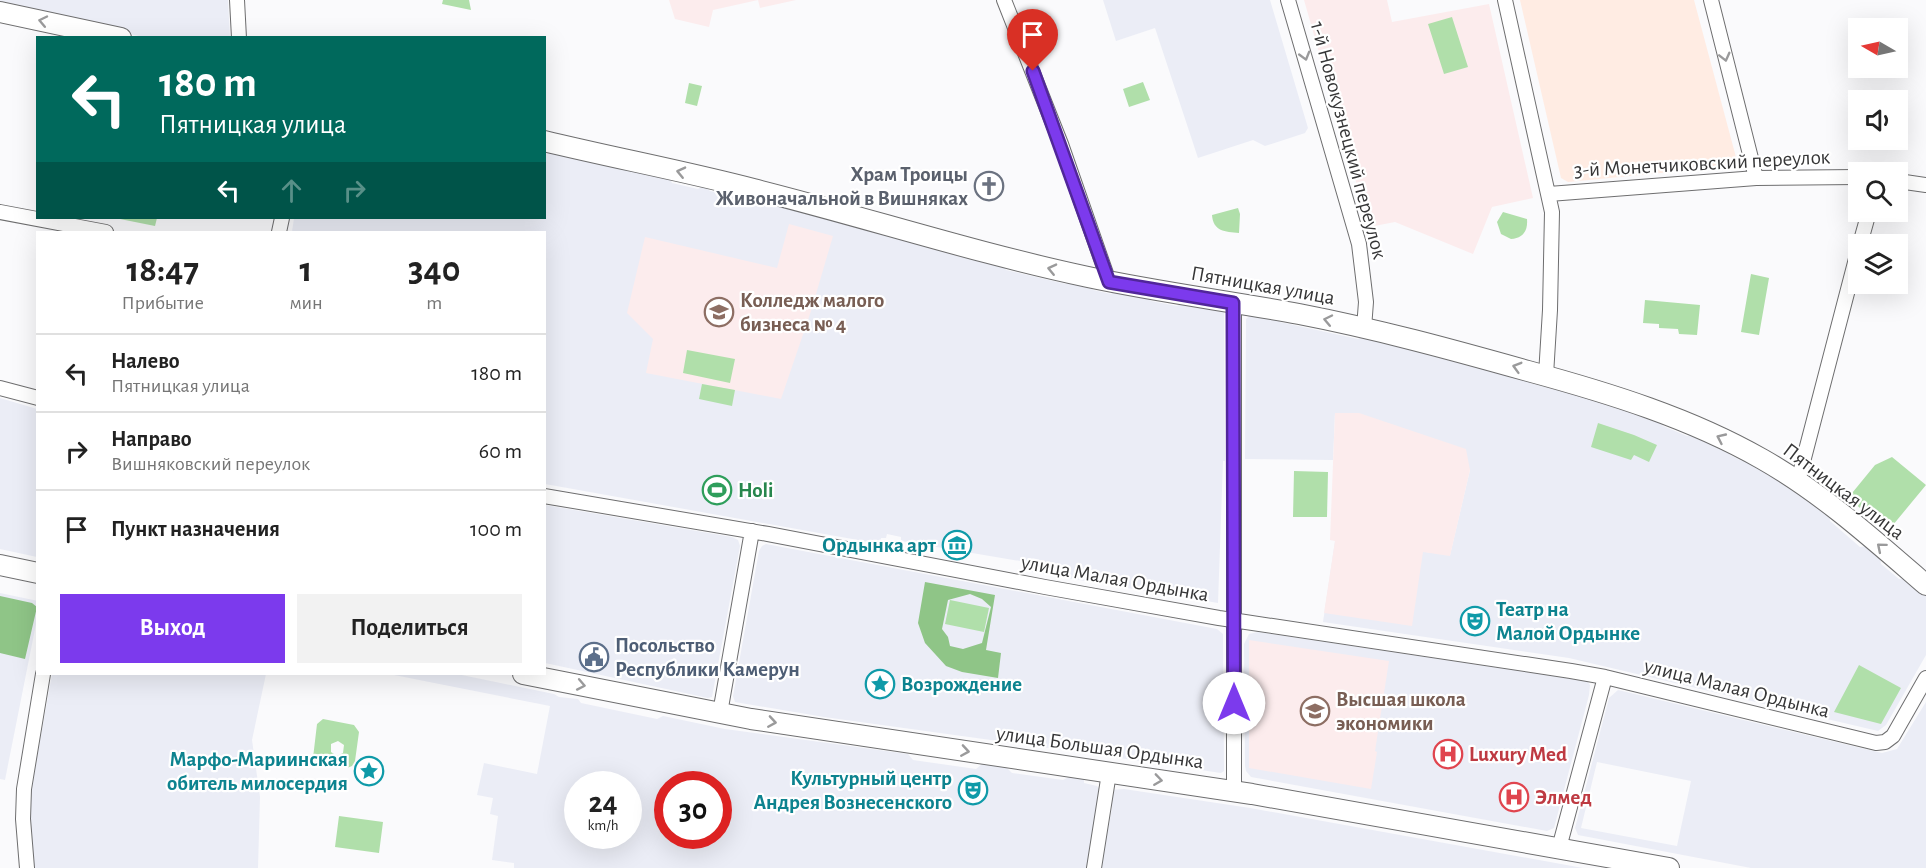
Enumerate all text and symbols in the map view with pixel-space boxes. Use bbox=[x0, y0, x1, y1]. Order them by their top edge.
pin bbox=[1007, 9, 1058, 71]
one-way arrow bbox=[38, 15, 48, 28]
icon: arrive bbox=[1016, 18, 1049, 51]
north arrow bbox=[1848, 18, 1908, 78]
map controls bbox=[1848, 18, 1908, 294]
street label: 1-й Новокузнецкий переулок bbox=[1307, 19, 1390, 262]
one-way arrow bbox=[1298, 50, 1310, 61]
one-way arrow bbox=[1718, 51, 1731, 61]
icon: left bbox=[60, 60, 138, 138]
text: 180 m bbox=[159, 62, 257, 104]
button: sound bbox=[1848, 90, 1908, 150]
text: Пятницкая улица bbox=[159, 111, 346, 138]
street label: 3-й Монетчиковский переулок bbox=[1573, 146, 1831, 181]
button: search bbox=[1848, 162, 1908, 222]
place label: Храм Троицы Живоначальной в Вишняках bbox=[716, 164, 968, 209]
one-way arrow bbox=[676, 167, 686, 180]
church icon: Храм Троицы Живоначальной в Вишняках bbox=[973, 170, 1005, 202]
icon: left bbox=[212, 174, 245, 207]
icon: ahead bbox=[275, 174, 308, 207]
icon: right bbox=[338, 174, 371, 207]
button: layers bbox=[1848, 234, 1908, 294]
text: 18:47 bbox=[126, 252, 199, 288]
text: 1 bbox=[300, 252, 312, 288]
text: 340 bbox=[408, 252, 460, 288]
one-way arrow bbox=[1048, 263, 1058, 276]
street label: Пятницкая улица bbox=[1189, 263, 1337, 309]
place label: Колледж малого бизнеса № 4 bbox=[740, 290, 884, 335]
text: Прибытие bbox=[121, 293, 204, 313]
text: мин bbox=[289, 293, 323, 313]
text: m bbox=[426, 293, 442, 313]
school or university icon: Колледж малого бизнеса № 4 bbox=[703, 296, 735, 328]
one-way arrow bbox=[1323, 315, 1333, 328]
text: Налево bbox=[111, 350, 180, 372]
icon: left bbox=[60, 357, 93, 390]
text: 180 m bbox=[471, 362, 522, 384]
one-way arrow bbox=[1512, 362, 1522, 375]
text: Пятницкая улица bbox=[111, 376, 250, 396]
text: Направо bbox=[111, 428, 192, 450]
one-way arrow bbox=[1716, 434, 1727, 446]
icon: right bbox=[60, 435, 93, 468]
street label: Пятницкая улица bbox=[1779, 439, 1909, 544]
text: 60 m bbox=[479, 440, 522, 462]
text: Вишняковский переулок bbox=[111, 454, 310, 474]
sports icon: Holi bbox=[701, 474, 733, 506]
place label: Holi bbox=[738, 480, 774, 501]
icon: arrive bbox=[60, 513, 93, 546]
text: Пункт назначения bbox=[111, 518, 280, 540]
text: 100 m bbox=[470, 518, 522, 540]
museum icon: Ордынка арт bbox=[941, 529, 973, 561]
place label: Ордынка арт bbox=[822, 535, 937, 556]
one-way arrow bbox=[1877, 544, 1888, 555]
street label: улица Малая Ордынка bbox=[1018, 551, 1211, 605]
button: Выход bbox=[60, 594, 285, 663]
button: Поделиться bbox=[297, 594, 522, 663]
place label: Театр на Малой Ордынке bbox=[1496, 599, 1640, 644]
theatre icon: Театр на Малой Ордынке bbox=[1459, 605, 1491, 637]
place label: Посольство Республики Камерун bbox=[615, 635, 800, 680]
public building icon: Посольство Республики Камерун bbox=[578, 641, 610, 673]
street label: улица Малая Ордынка bbox=[1641, 655, 1832, 722]
place icon: Возрождение bbox=[864, 668, 896, 700]
position arrow bbox=[1202, 671, 1266, 735]
place label: Возрождение bbox=[901, 674, 1022, 695]
one-way arrow bbox=[575, 678, 585, 691]
place label: Высшая школа экономики bbox=[1336, 689, 1466, 734]
school or university icon: Высшая школа экономики bbox=[1299, 695, 1331, 727]
one-way arrow bbox=[767, 715, 777, 727]
street label: улица Большая Ордынка bbox=[994, 722, 1205, 772]
hospital icon: Luxury Med bbox=[1432, 738, 1464, 770]
one-way arrow bbox=[960, 744, 970, 756]
place label: Luxury Med bbox=[1469, 744, 1567, 765]
place label: Марфо-Мариинская обитель милосердия bbox=[167, 749, 348, 794]
place icon: Марфо-Мариинская обитель милосердия bbox=[353, 755, 385, 787]
place label: Культурный центр Андрея Вознесенского bbox=[753, 768, 952, 813]
speed limit sign: 30 bbox=[654, 771, 732, 849]
one-way arrow bbox=[1153, 773, 1162, 785]
theatre icon: Культурный центр Андрея Вознесенского bbox=[957, 774, 989, 806]
hospital icon: Элмед bbox=[1498, 781, 1530, 813]
place label: Элмед bbox=[1535, 787, 1592, 808]
text: 24 bbox=[588, 788, 618, 818]
text: km/h bbox=[588, 818, 618, 833]

